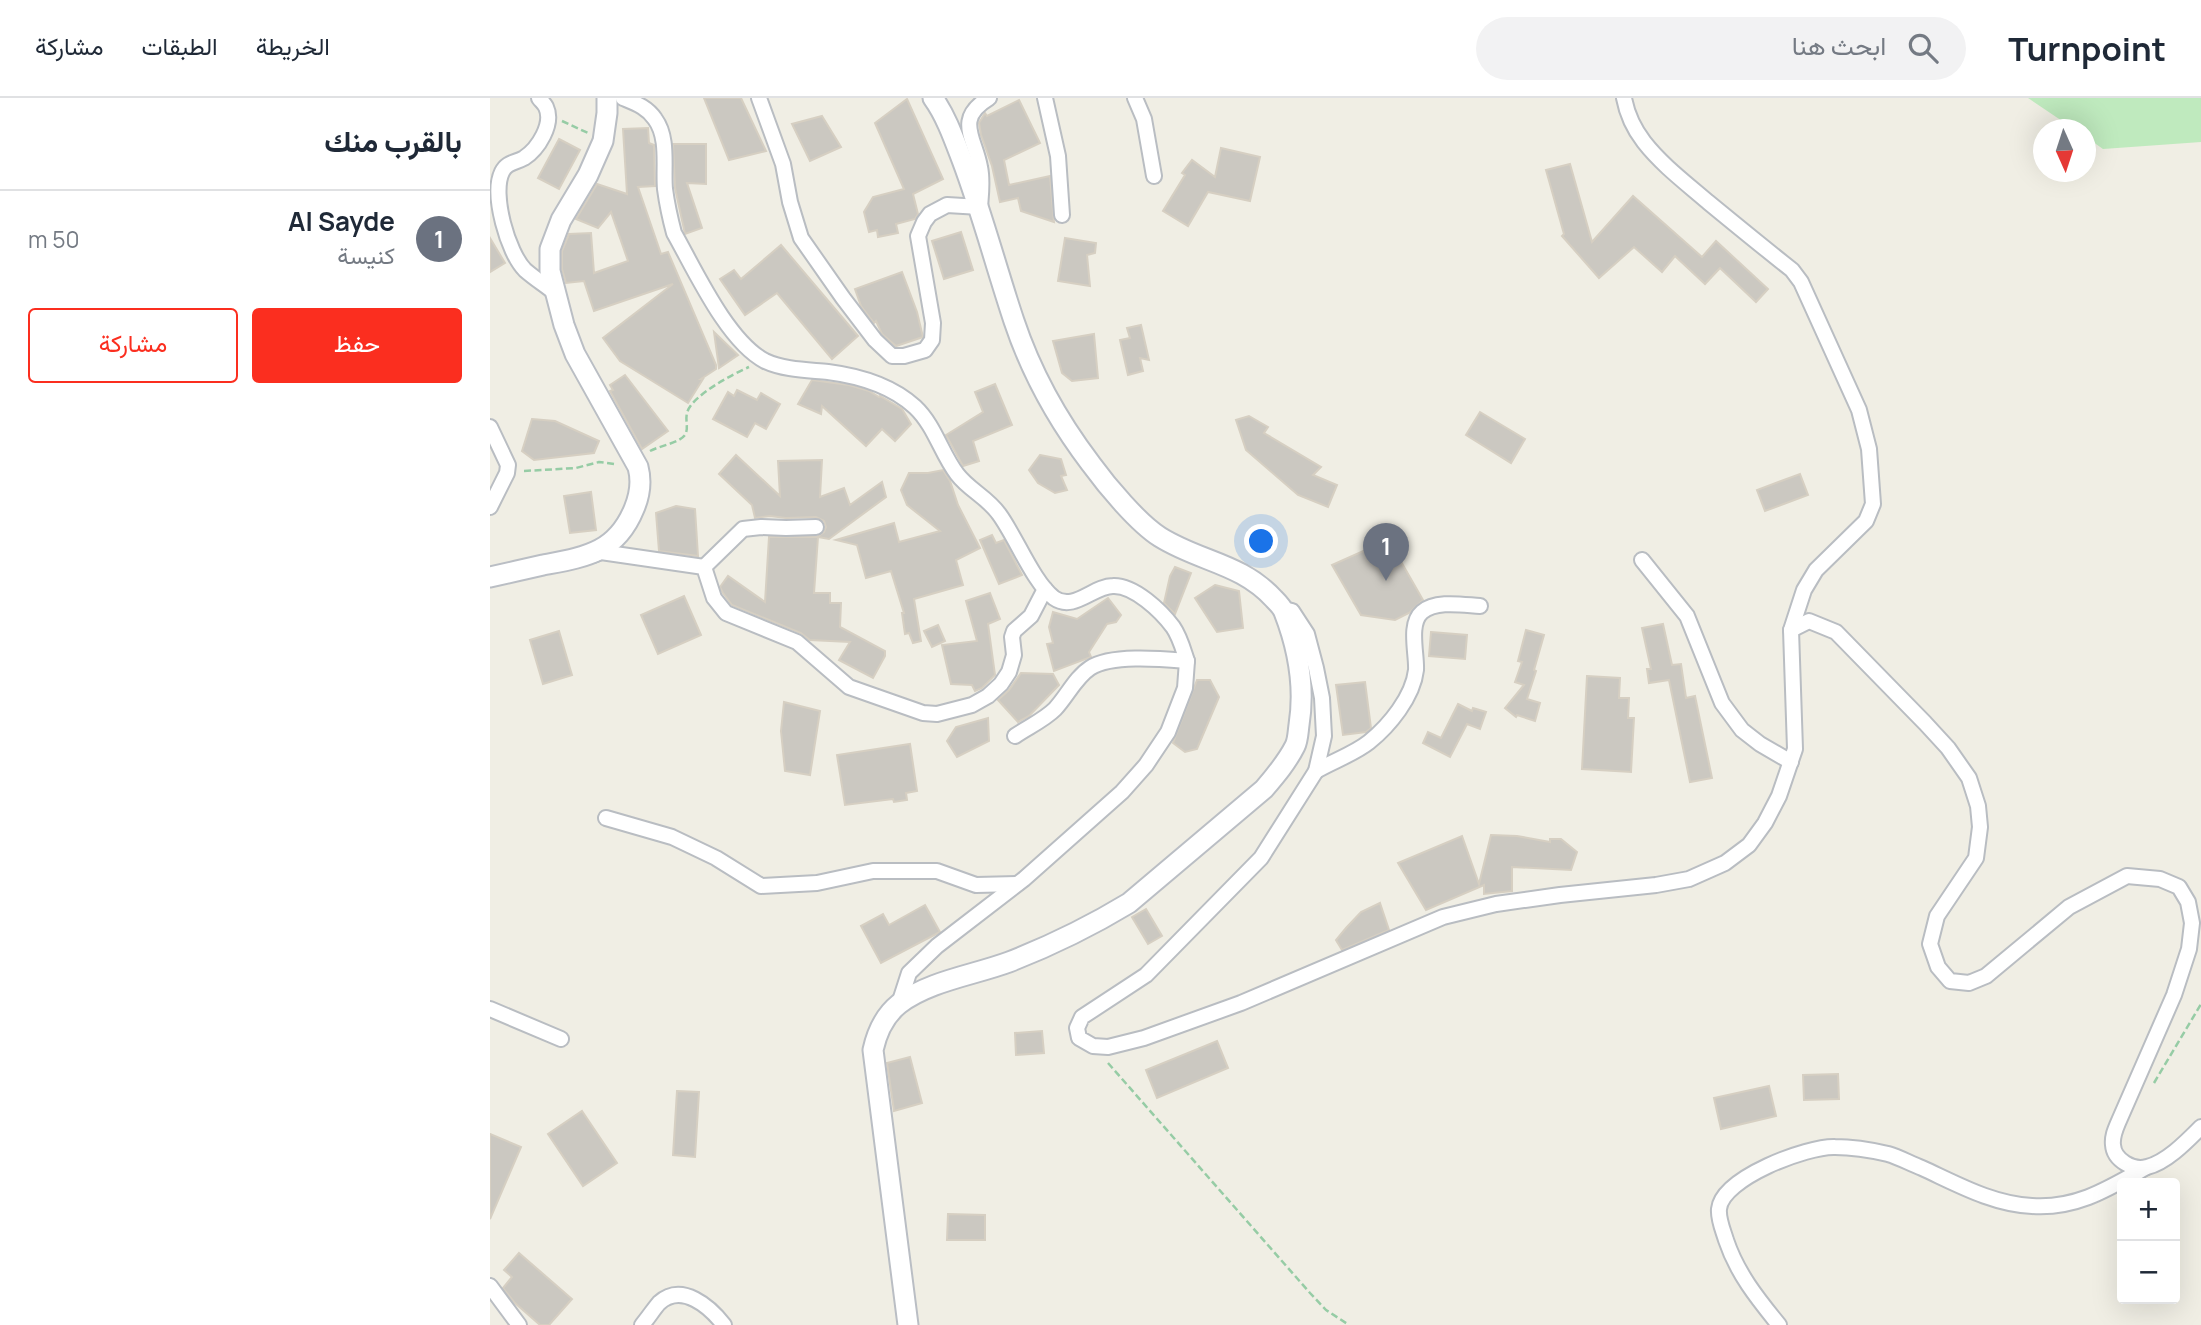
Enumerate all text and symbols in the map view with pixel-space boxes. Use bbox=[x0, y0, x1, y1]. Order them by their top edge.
search box bbox=[1476, 17, 1966, 80]
text: Turnpoint bbox=[2008, 26, 2166, 71]
text: ابحث هنا bbox=[1792, 27, 1886, 63]
text: مشاركة bbox=[35, 29, 103, 62]
text: الطبقات bbox=[141, 29, 218, 62]
text: الخريطة bbox=[256, 29, 330, 62]
icon: search bbox=[1904, 29, 1942, 67]
north arrow bbox=[2033, 119, 2096, 182]
text: بالقرب منك bbox=[324, 120, 462, 161]
text: Al Sayde bbox=[288, 203, 395, 239]
text: 50 m bbox=[28, 223, 79, 255]
text: 1 bbox=[434, 223, 444, 255]
text: كنيسة bbox=[337, 239, 395, 271]
button: مشاركة bbox=[28, 308, 238, 383]
button: حفظ bbox=[252, 308, 462, 383]
pin: 1 bbox=[1363, 523, 1409, 581]
your location bbox=[1244, 524, 1278, 558]
map controls bbox=[2117, 1178, 2180, 1304]
button: + bbox=[2117, 1178, 2180, 1241]
button: − bbox=[2117, 1241, 2180, 1304]

